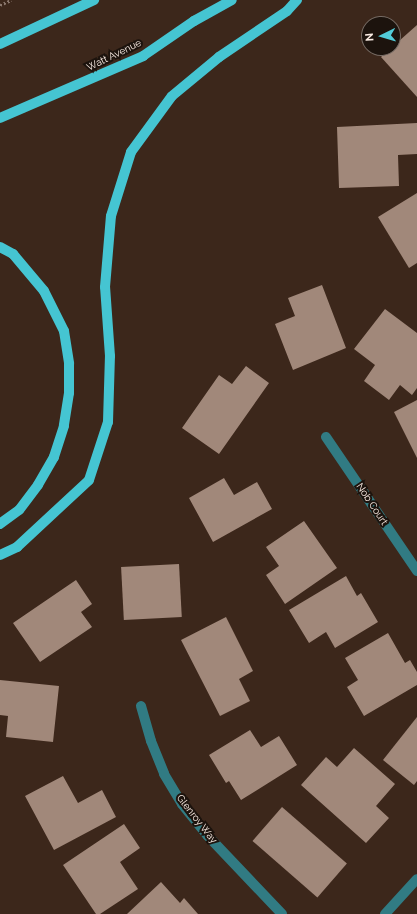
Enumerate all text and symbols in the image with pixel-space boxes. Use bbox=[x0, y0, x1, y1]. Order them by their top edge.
north arrow bbox=[361, 16, 401, 56]
text: N bbox=[363, 32, 376, 42]
street label: Watt Avenue bbox=[85, 37, 143, 73]
street label: Nob Court bbox=[354, 481, 390, 527]
street label: Glenroy Way bbox=[174, 792, 220, 846]

